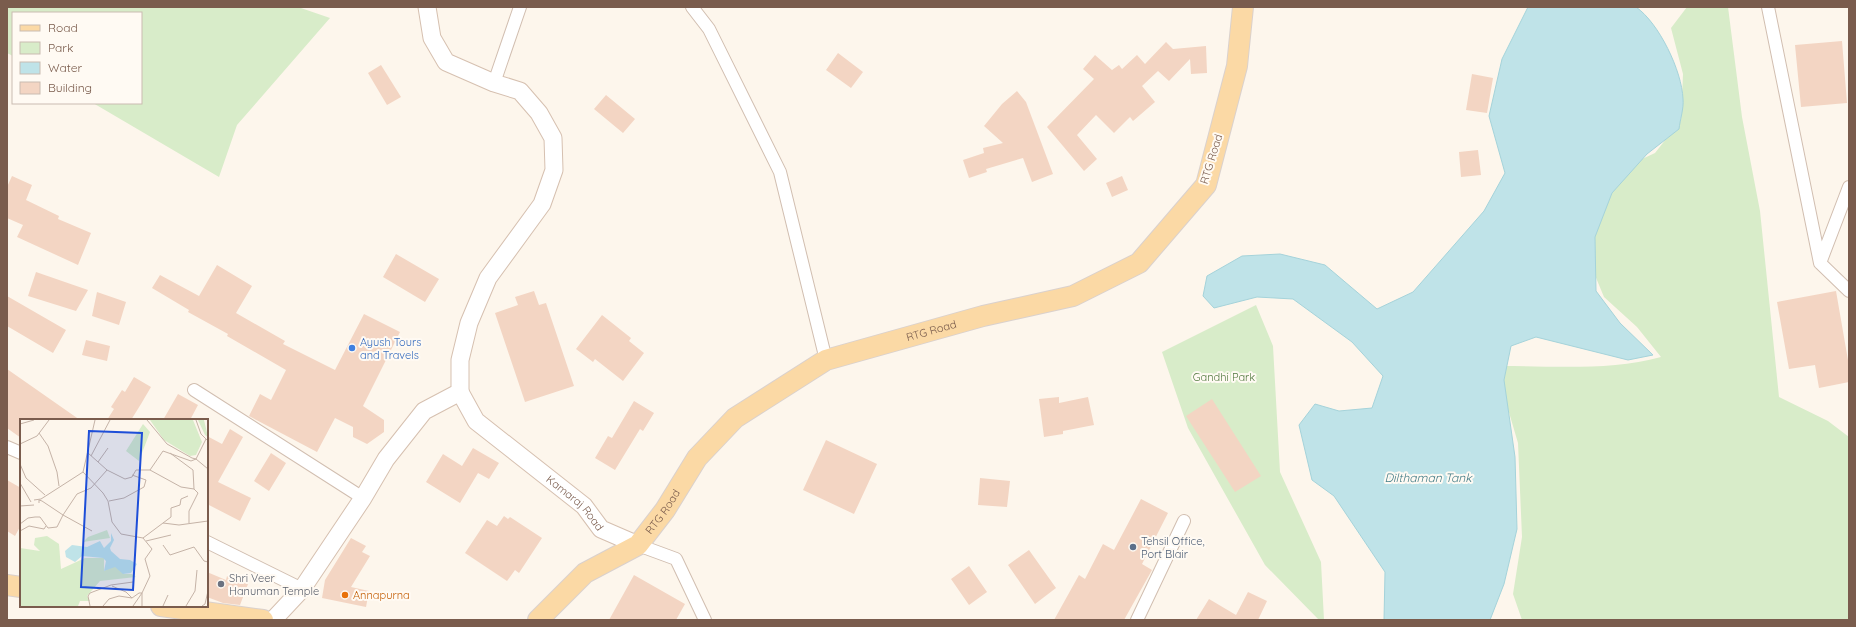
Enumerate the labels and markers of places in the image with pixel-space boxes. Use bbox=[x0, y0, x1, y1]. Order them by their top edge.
place label: Ayush Tours and Travels bbox=[360, 335, 421, 362]
marker: Ayush Tours and Travels bbox=[347, 343, 357, 353]
place label: Tehsil Office, Port Blair bbox=[1141, 534, 1205, 561]
marker: Tehsil Office, Port Blair bbox=[1128, 542, 1138, 552]
place label: Shri Veer Hanuman Temple bbox=[229, 571, 319, 598]
marker: Shri Veer Hanuman Temple bbox=[216, 579, 226, 589]
place label: Annapurna bbox=[353, 588, 410, 602]
marker: Annapurna bbox=[340, 590, 350, 600]

